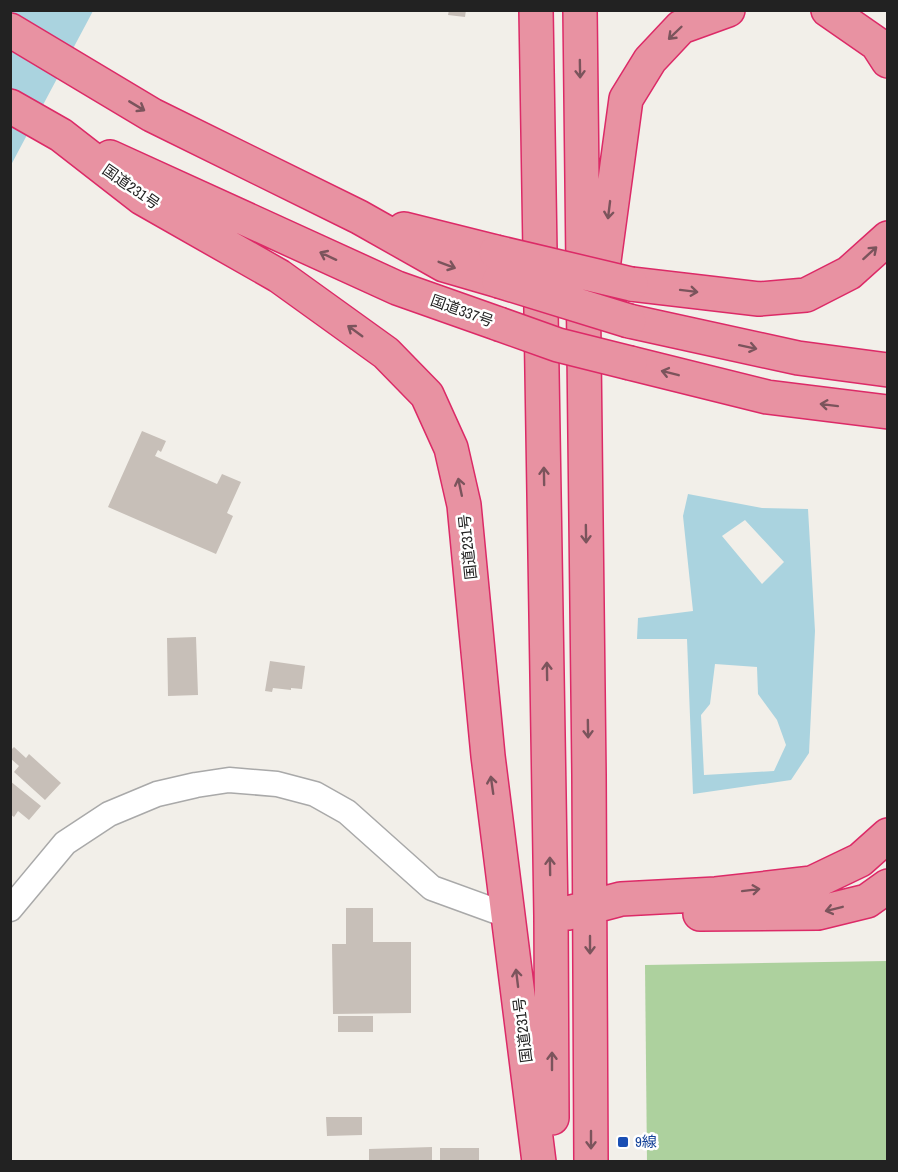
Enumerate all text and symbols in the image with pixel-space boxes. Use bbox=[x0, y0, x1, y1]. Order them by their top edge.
one-way arrow bbox=[668, 26, 683, 41]
one-way arrow bbox=[575, 58, 586, 78]
one-way arrow bbox=[128, 101, 145, 113]
street label: 国道231号 bbox=[98, 159, 164, 214]
one-way arrow bbox=[604, 199, 615, 219]
one-way arrow bbox=[862, 246, 877, 260]
one-way arrow bbox=[319, 250, 337, 262]
one-way arrow bbox=[438, 260, 456, 271]
one-way arrow bbox=[678, 285, 698, 296]
street label: 国道337号 bbox=[428, 289, 497, 332]
one-way arrow bbox=[347, 325, 363, 337]
one-way arrow bbox=[738, 341, 757, 353]
one-way arrow bbox=[661, 366, 680, 378]
one-way arrow bbox=[820, 399, 840, 410]
one-way arrow bbox=[538, 467, 550, 487]
one-way arrow bbox=[454, 478, 465, 497]
street label: 国道231号 bbox=[454, 513, 481, 581]
one-way arrow bbox=[580, 523, 592, 543]
one-way arrow bbox=[541, 662, 553, 682]
one-way arrow bbox=[582, 718, 594, 738]
one-way arrow bbox=[486, 776, 497, 795]
one-way arrow bbox=[544, 857, 556, 877]
one-way arrow bbox=[741, 884, 761, 895]
one-way arrow bbox=[825, 903, 844, 915]
one-way arrow bbox=[584, 934, 596, 954]
one-way arrow bbox=[511, 969, 522, 989]
street label: 国道231号 bbox=[508, 996, 537, 1064]
one-way arrow bbox=[546, 1052, 557, 1072]
one-way arrow bbox=[585, 1129, 597, 1149]
place label: 9線 bbox=[635, 1131, 657, 1152]
marker: 9線 bbox=[616, 1135, 630, 1149]

